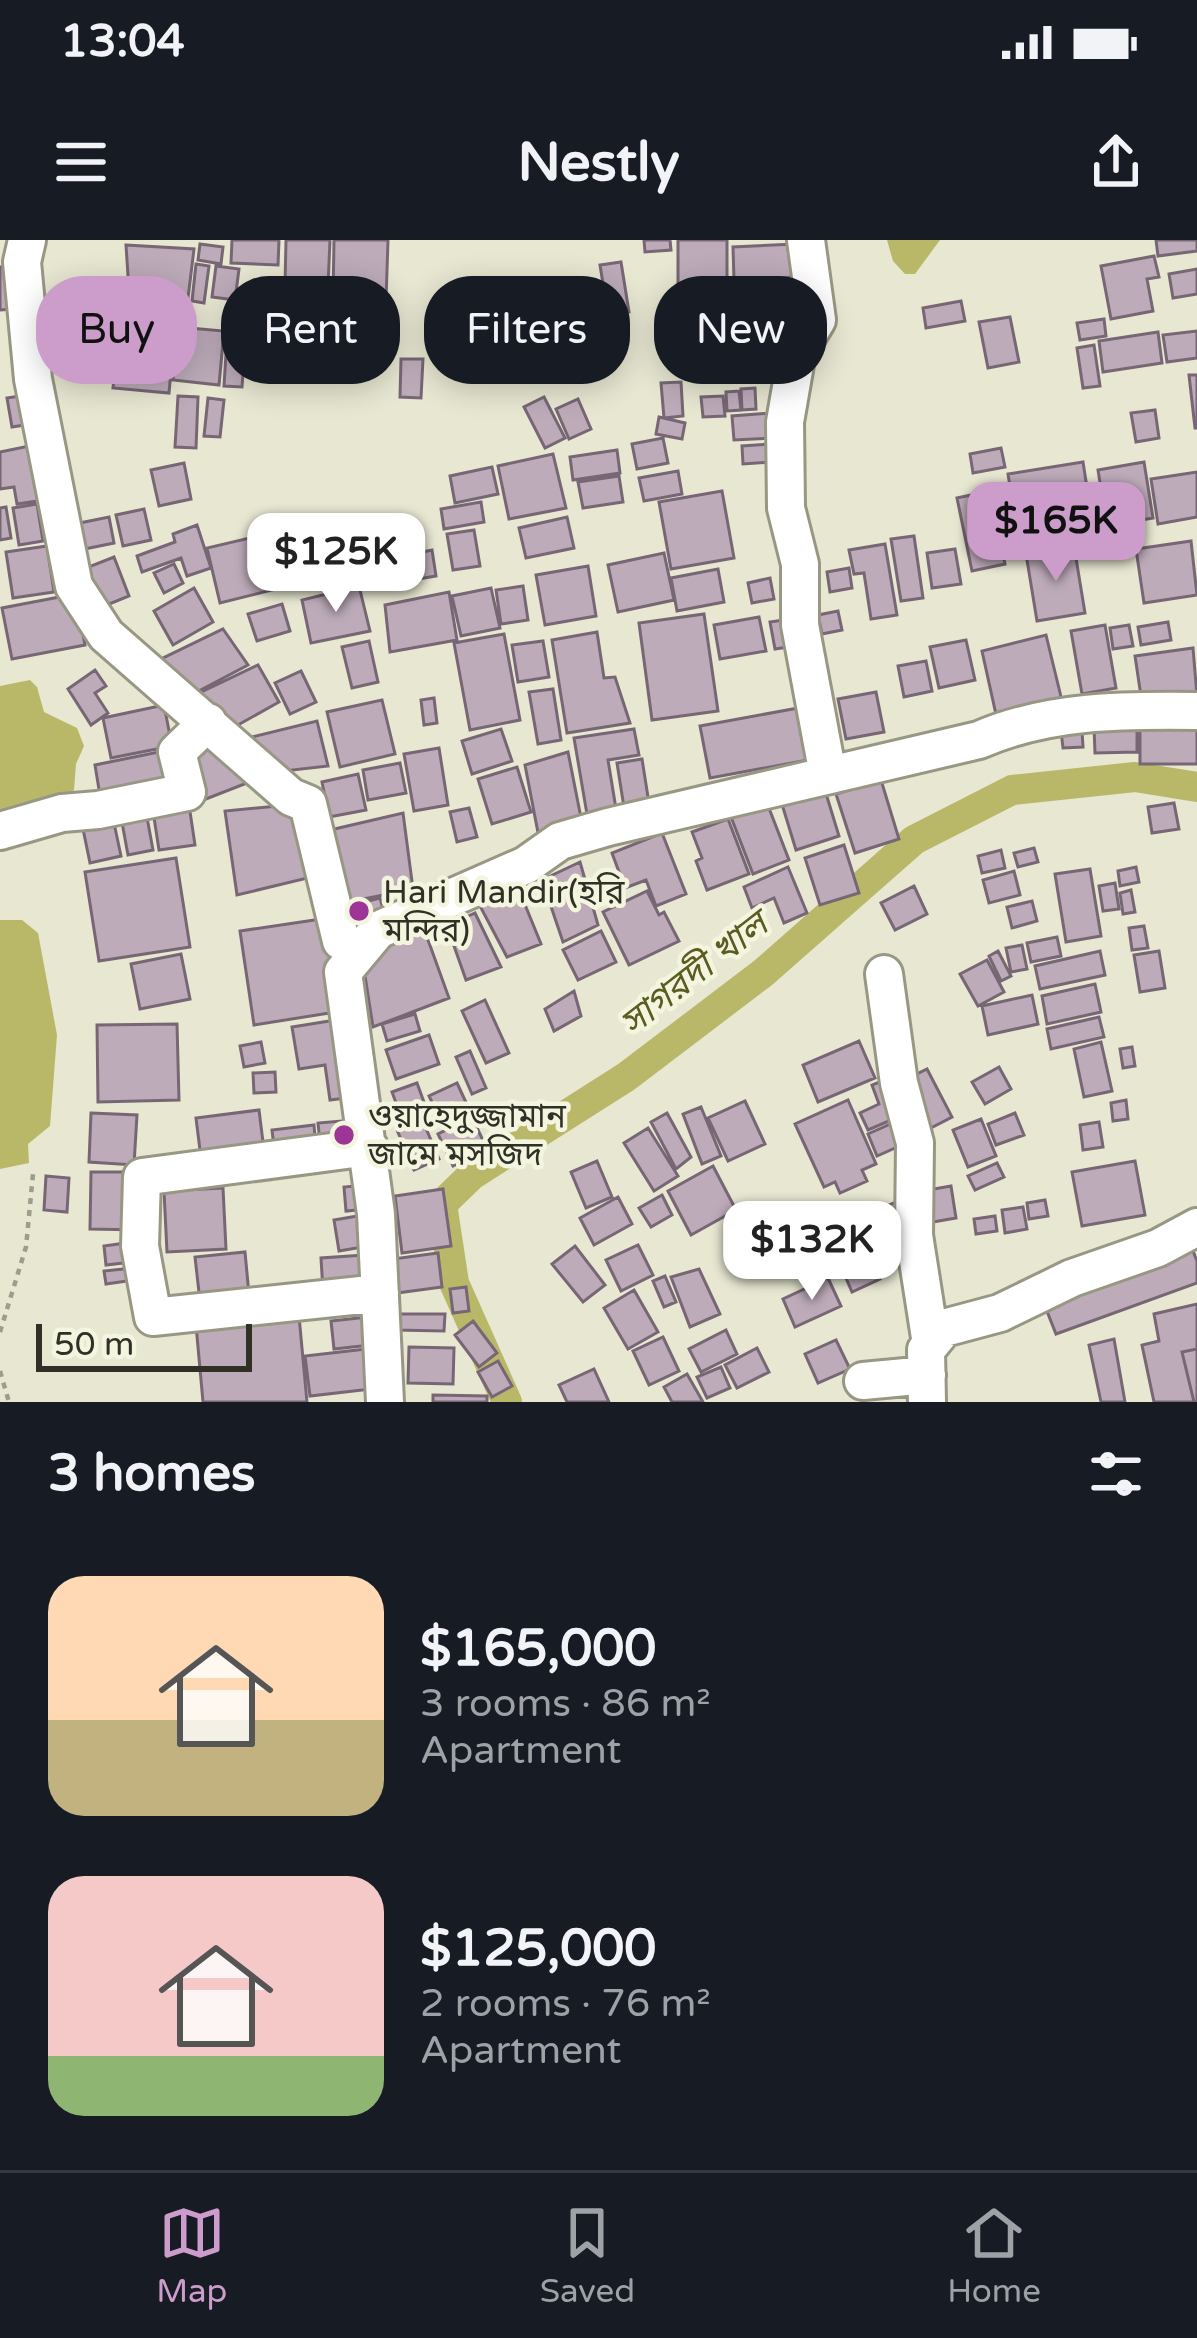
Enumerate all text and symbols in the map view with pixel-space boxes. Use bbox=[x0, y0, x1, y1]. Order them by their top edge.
text: 13:04 bbox=[60, 15, 185, 69]
icon: menu bbox=[48, 129, 114, 195]
icon: share bbox=[1083, 129, 1149, 195]
text: Nestly bbox=[518, 130, 679, 195]
chip: Buy bbox=[36, 276, 197, 384]
chip: Rent bbox=[221, 276, 400, 384]
chip: Filters bbox=[424, 276, 630, 384]
chip: New bbox=[654, 276, 827, 384]
pin: $165K bbox=[972, 482, 1140, 584]
text: $165K bbox=[994, 497, 1118, 544]
pin: $125K bbox=[252, 513, 420, 615]
text: $125K bbox=[274, 528, 398, 575]
place label: Hari Mandir(হরি মন্দির) bbox=[382, 872, 625, 950]
marker: Hari Mandir(হরি মন্দির) bbox=[346, 898, 372, 924]
water label: সাগরদী খাল bbox=[612, 899, 782, 1045]
place label: ওয়াহেদুজ্জামান জামে মসজিদ bbox=[367, 1097, 567, 1174]
marker: ওয়াহেদুজ্জামান জামে মসজিদ bbox=[331, 1122, 357, 1148]
pin: $132K bbox=[728, 1201, 896, 1303]
text: $132K bbox=[750, 1216, 874, 1263]
scale bar bbox=[36, 1318, 252, 1371]
text: 50 m bbox=[54, 1325, 134, 1364]
icon: filters bbox=[1083, 1441, 1149, 1507]
text: 3 homes bbox=[48, 1443, 256, 1505]
text: $165,000 bbox=[420, 1618, 656, 1680]
icon: home bbox=[144, 1624, 288, 1768]
text: 3 rooms · 86 m² bbox=[420, 1680, 711, 1727]
text: Apartment bbox=[420, 1727, 621, 1774]
text: $125,000 bbox=[420, 1918, 656, 1980]
icon: home bbox=[144, 1924, 288, 2068]
text: 2 rooms · 76 m² bbox=[420, 1980, 711, 2027]
text: Apartment bbox=[420, 2027, 621, 2074]
tab: Map bbox=[156, 2200, 227, 2311]
tab: Saved bbox=[540, 2200, 635, 2311]
tab: Home bbox=[947, 2200, 1041, 2311]

